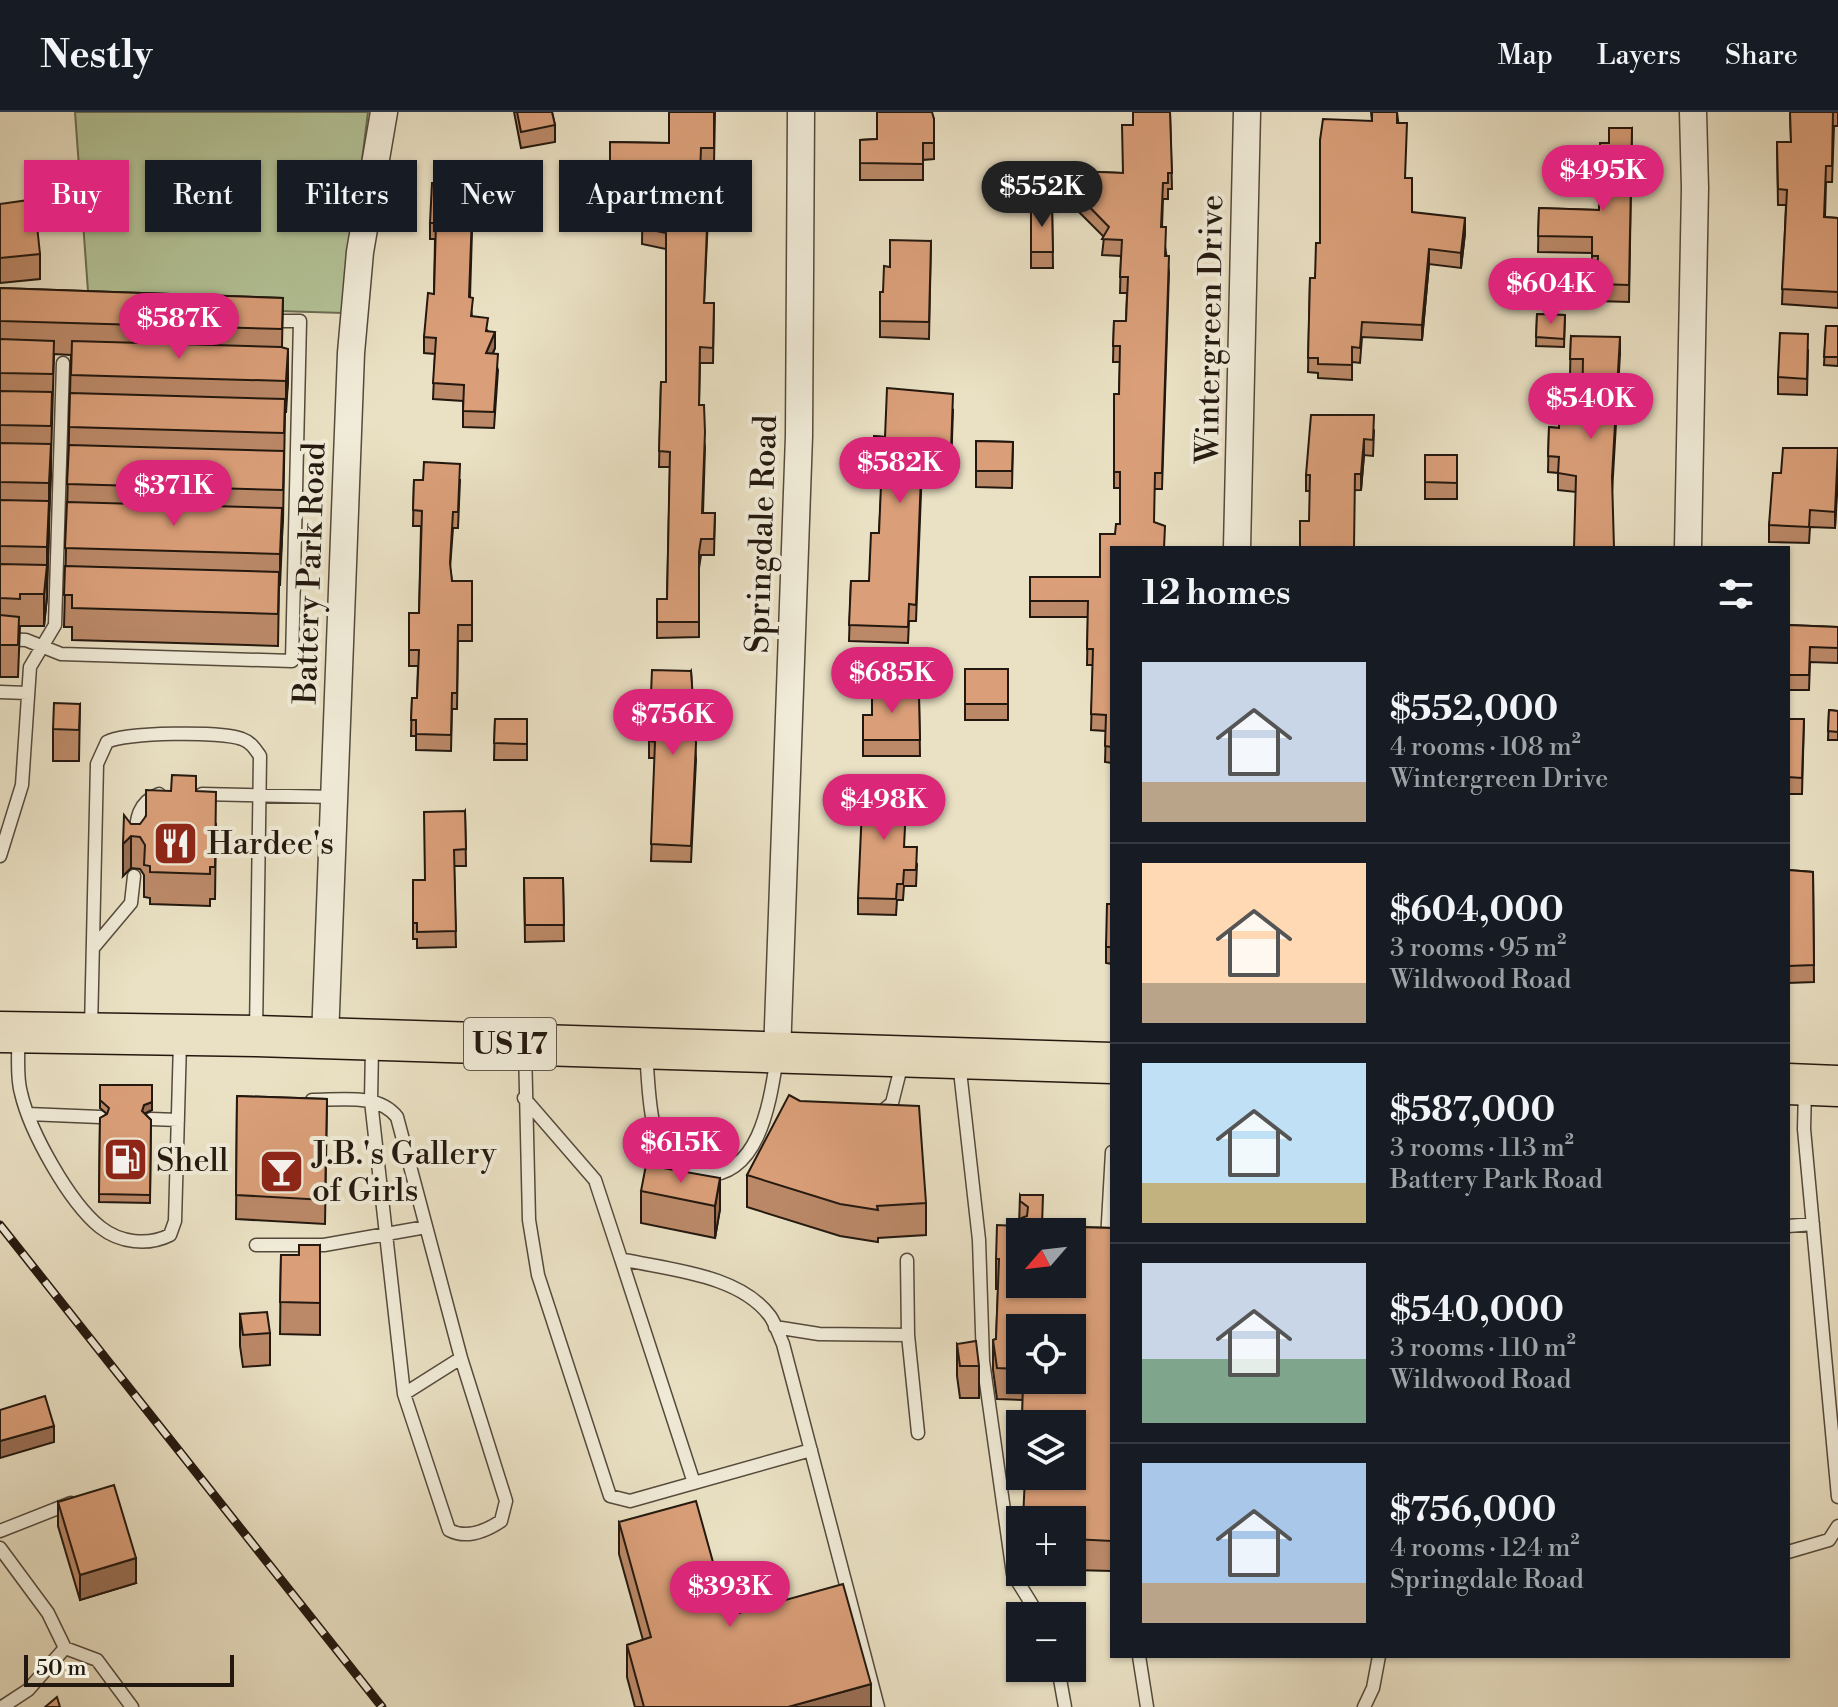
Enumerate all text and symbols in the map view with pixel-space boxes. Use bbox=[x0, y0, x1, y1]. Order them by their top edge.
text: Nestly bbox=[40, 32, 153, 79]
text: Map bbox=[1498, 38, 1553, 73]
text: Layers bbox=[1597, 38, 1681, 73]
text: Share bbox=[1725, 38, 1798, 73]
pin: $495K bbox=[1547, 145, 1659, 213]
text: $495K bbox=[1560, 155, 1646, 187]
chip: Buy bbox=[24, 160, 129, 232]
chip: Rent bbox=[145, 160, 261, 232]
chip: Filters bbox=[277, 160, 417, 232]
chip: New bbox=[433, 160, 543, 232]
chip: Apartment bbox=[559, 160, 752, 232]
pin: $552K bbox=[986, 161, 1098, 229]
text: $552K bbox=[999, 171, 1085, 203]
street label: Wintergreen Drive bbox=[1188, 194, 1232, 465]
pin: $604K bbox=[1495, 258, 1607, 326]
text: $604K bbox=[1506, 268, 1596, 300]
pin: $587K bbox=[123, 293, 235, 361]
text: $587K bbox=[137, 303, 221, 335]
pin: $540K bbox=[1535, 373, 1647, 441]
text: $540K bbox=[1546, 383, 1636, 415]
street label: Springdale Road bbox=[738, 414, 786, 654]
pin: $582K bbox=[844, 437, 956, 505]
street label: Battery Park Road bbox=[285, 442, 335, 706]
text: $582K bbox=[857, 447, 943, 479]
pin: $371K bbox=[118, 460, 230, 528]
text: $371K bbox=[134, 470, 214, 502]
icon: filters bbox=[1714, 572, 1758, 616]
text: 12 homes bbox=[1142, 573, 1291, 615]
pin: $685K bbox=[836, 647, 948, 715]
text: $685K bbox=[849, 657, 935, 689]
pin: $756K bbox=[617, 689, 729, 757]
text: $552,000 bbox=[1390, 689, 1558, 731]
icon: home bbox=[1206, 694, 1302, 790]
text: $756K bbox=[631, 699, 715, 731]
text: 4 rooms · 108 m² bbox=[1390, 731, 1581, 763]
text: Wintergreen Drive bbox=[1390, 763, 1608, 795]
pin: $498K bbox=[828, 774, 940, 842]
text: $498K bbox=[841, 784, 927, 816]
restaurant icon: Hardee's bbox=[152, 819, 200, 867]
place label: Hardee's bbox=[207, 824, 334, 864]
text: $604,000 bbox=[1390, 890, 1564, 932]
icon: home bbox=[1206, 895, 1302, 991]
text: 3 rooms · 95 m² bbox=[1390, 932, 1566, 964]
text: Wildwood Road bbox=[1390, 964, 1571, 996]
road number: US 17 bbox=[464, 1018, 556, 1070]
text: $587,000 bbox=[1390, 1090, 1555, 1132]
icon: home bbox=[1206, 1095, 1302, 1191]
pin: $615K bbox=[625, 1117, 737, 1185]
text: $615K bbox=[641, 1127, 721, 1159]
text: 3 rooms · 113 m² bbox=[1390, 1132, 1574, 1164]
place label: J.B.'s Gallery of Girls bbox=[311, 1134, 497, 1211]
fuel station icon: Shell bbox=[101, 1136, 149, 1184]
place label: Shell bbox=[156, 1141, 229, 1181]
bar icon: J.B.'s Gallery of Girls bbox=[257, 1147, 305, 1195]
text: Battery Park Road bbox=[1390, 1164, 1603, 1196]
north arrow bbox=[1006, 1218, 1086, 1298]
map controls bbox=[1006, 1218, 1086, 1682]
text: $540,000 bbox=[1390, 1290, 1564, 1332]
icon: home bbox=[1206, 1295, 1302, 1391]
button: locate bbox=[1006, 1314, 1086, 1394]
text: 3 rooms · 110 m² bbox=[1390, 1332, 1576, 1364]
text: Wildwood Road bbox=[1390, 1364, 1571, 1396]
button: layers bbox=[1006, 1410, 1086, 1490]
text: $756,000 bbox=[1390, 1490, 1557, 1532]
icon: home bbox=[1206, 1495, 1302, 1591]
button: + bbox=[1006, 1506, 1086, 1586]
text: 4 rooms · 124 m² bbox=[1390, 1532, 1580, 1564]
pin: $393K bbox=[674, 1561, 786, 1629]
text: Springdale Road bbox=[1390, 1564, 1584, 1596]
text: $393K bbox=[688, 1571, 772, 1603]
button: − bbox=[1006, 1602, 1086, 1682]
scale bar bbox=[24, 1651, 234, 1687]
text: 50 m bbox=[36, 1655, 87, 1682]

